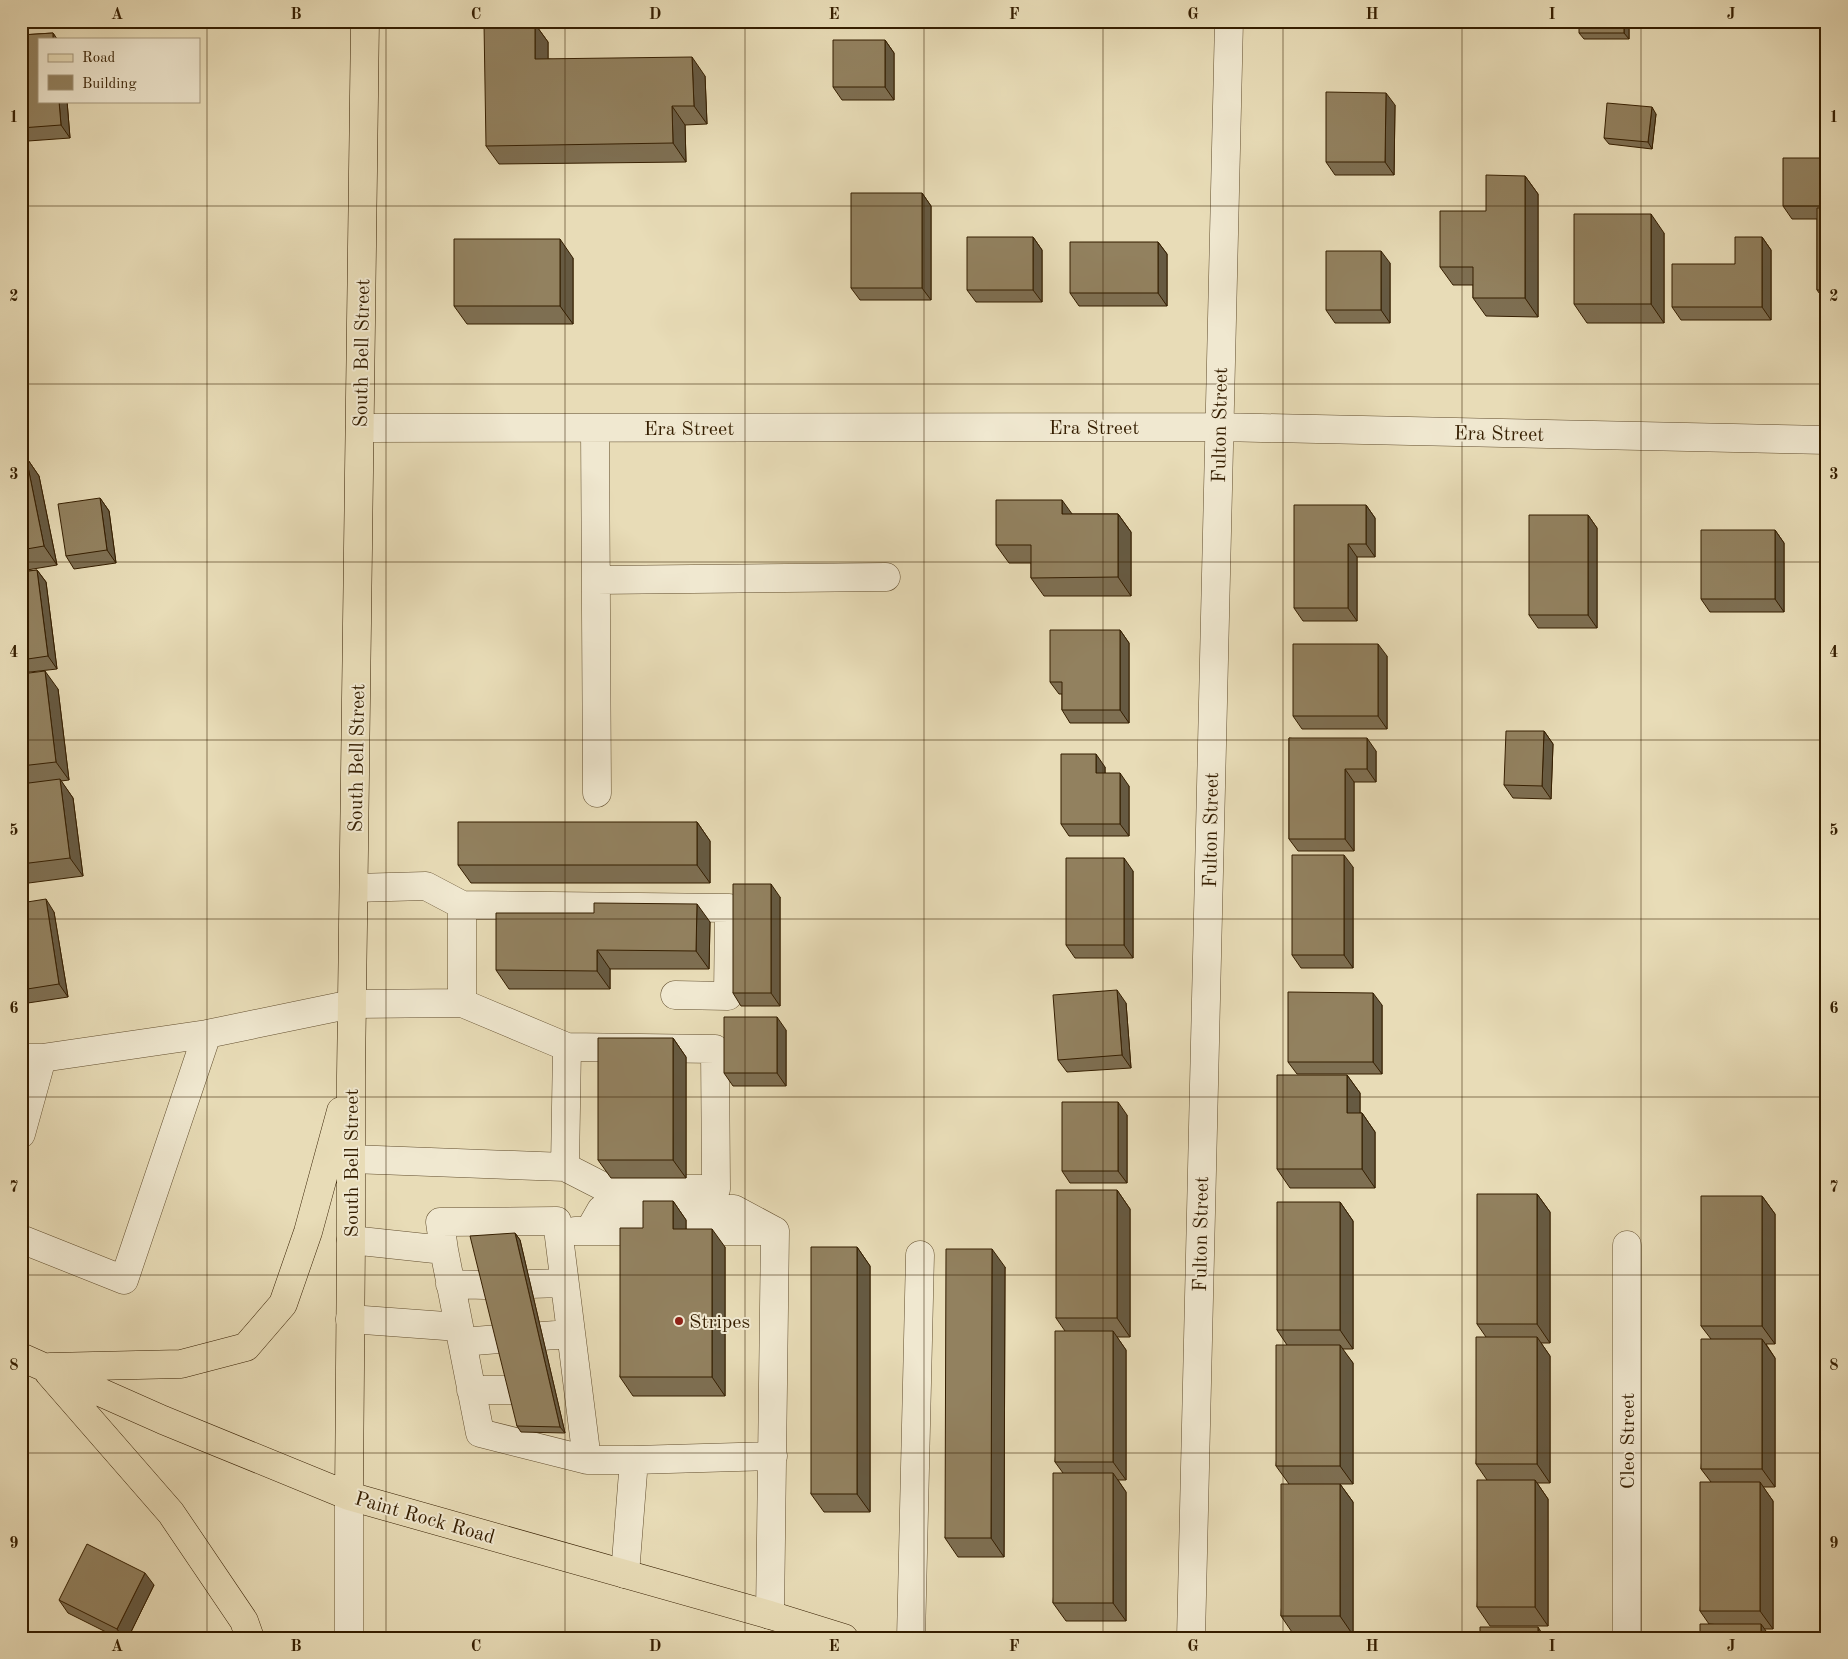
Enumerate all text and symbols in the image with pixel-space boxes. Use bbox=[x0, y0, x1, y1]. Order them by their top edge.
text: A bbox=[111, 7, 123, 23]
text: B bbox=[290, 7, 302, 23]
text: C bbox=[471, 7, 481, 23]
text: D bbox=[649, 7, 661, 23]
text: E bbox=[828, 7, 840, 23]
text: F bbox=[1009, 7, 1020, 23]
text: G bbox=[1187, 7, 1199, 23]
text: H bbox=[1365, 7, 1379, 23]
text: I bbox=[1548, 7, 1556, 23]
text: J bbox=[1727, 7, 1736, 23]
legend bbox=[38, 38, 200, 102]
text: Road bbox=[82, 51, 116, 66]
text: Building bbox=[82, 77, 137, 92]
text: 1 bbox=[9, 110, 19, 126]
text: 1 bbox=[1829, 110, 1839, 126]
street label: South Bell Street bbox=[352, 278, 374, 428]
text: 2 bbox=[9, 289, 19, 305]
text: 2 bbox=[1829, 289, 1839, 305]
street label: Fulton Street bbox=[1210, 367, 1232, 483]
street label: Era Street bbox=[1049, 419, 1139, 439]
street label: Era Street bbox=[644, 420, 734, 440]
street label: Era Street bbox=[1454, 424, 1544, 446]
text: 3 bbox=[9, 467, 19, 483]
text: 3 bbox=[1829, 467, 1839, 483]
text: 4 bbox=[9, 645, 19, 661]
text: 4 bbox=[1829, 645, 1839, 661]
street label: South Bell Street bbox=[347, 683, 369, 833]
street label: Fulton Street bbox=[1201, 772, 1223, 888]
text: 5 bbox=[9, 823, 19, 839]
text: 5 bbox=[1829, 823, 1839, 839]
text: 6 bbox=[9, 1001, 19, 1017]
text: 6 bbox=[1829, 1001, 1839, 1017]
street label: South Bell Street bbox=[343, 1089, 363, 1237]
street label: Fulton Street bbox=[1191, 1176, 1213, 1292]
text: 7 bbox=[9, 1180, 19, 1196]
text: 7 bbox=[1829, 1180, 1839, 1196]
place label: Stripes bbox=[689, 1313, 750, 1333]
marker: Stripes bbox=[673, 1315, 685, 1327]
text: 8 bbox=[9, 1358, 19, 1374]
text: 8 bbox=[1829, 1358, 1839, 1374]
street label: Cleo Street bbox=[1619, 1393, 1639, 1489]
street label: Paint Rock Road bbox=[352, 1489, 497, 1549]
text: 9 bbox=[9, 1536, 19, 1552]
text: 9 bbox=[1829, 1536, 1839, 1552]
text: A bbox=[111, 1639, 123, 1655]
text: B bbox=[290, 1639, 302, 1655]
text: C bbox=[471, 1639, 481, 1655]
text: D bbox=[649, 1639, 661, 1655]
text: E bbox=[828, 1639, 840, 1655]
text: F bbox=[1009, 1639, 1020, 1655]
text: G bbox=[1187, 1639, 1199, 1655]
text: H bbox=[1365, 1639, 1379, 1655]
text: I bbox=[1548, 1639, 1556, 1655]
text: J bbox=[1727, 1639, 1736, 1655]

